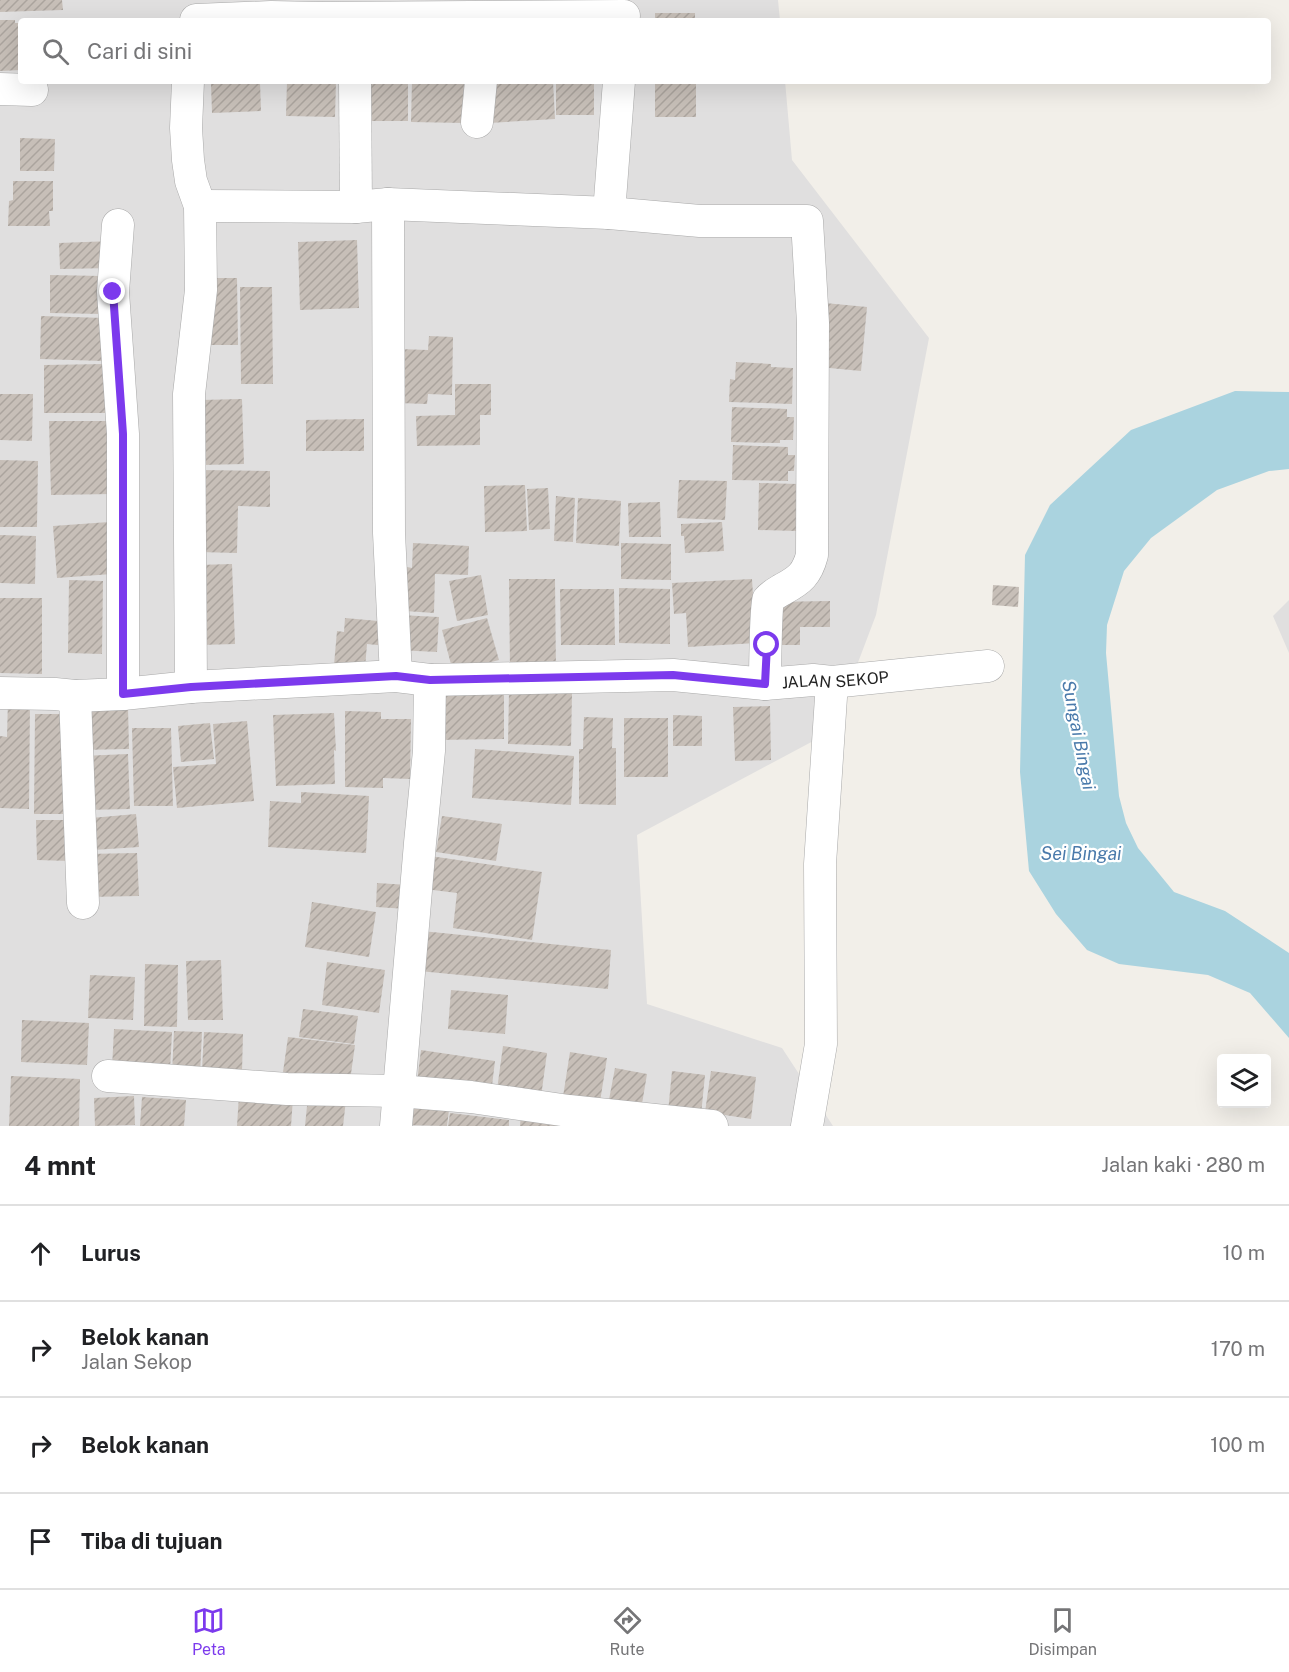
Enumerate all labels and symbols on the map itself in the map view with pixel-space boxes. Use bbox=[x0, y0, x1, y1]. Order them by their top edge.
route end bbox=[99, 278, 125, 304]
route start bbox=[753, 631, 779, 657]
street label: JALAN SEKOP bbox=[781, 667, 890, 692]
water label: Sungai Bingai bbox=[1058, 678, 1100, 792]
water label: Sei Bingai bbox=[1041, 843, 1122, 864]

